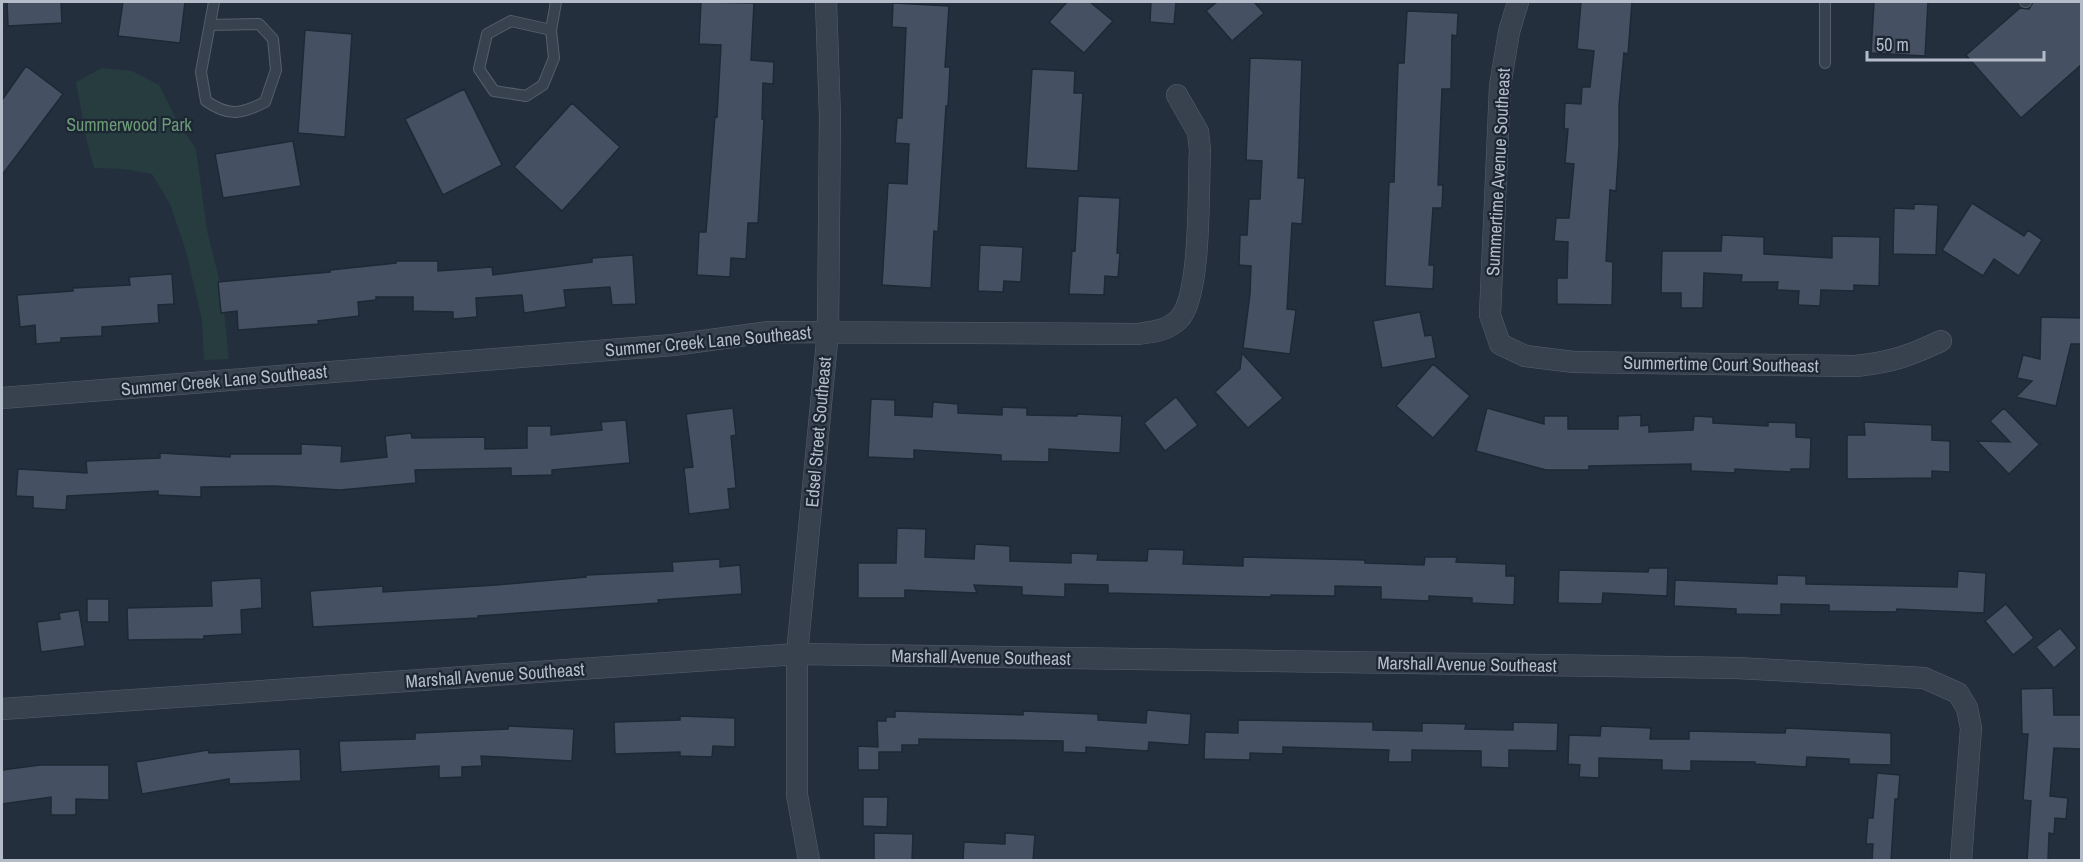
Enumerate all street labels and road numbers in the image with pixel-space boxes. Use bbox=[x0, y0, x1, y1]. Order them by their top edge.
street label: Summertime Avenue Southeast bbox=[1480, 67, 1516, 277]
street label: Summer Creek Lane Southeast bbox=[604, 320, 812, 362]
street label: Summertime Court Southeast bbox=[1623, 350, 1819, 378]
street label: Edsel Street Southeast bbox=[799, 356, 837, 508]
street label: Summer Creek Lane Southeast bbox=[120, 359, 328, 401]
street label: Marshall Avenue Southeast bbox=[891, 643, 1071, 671]
street label: Marshall Avenue Southeast bbox=[1377, 650, 1557, 678]
street label: Marshall Avenue Southeast bbox=[405, 656, 585, 694]

